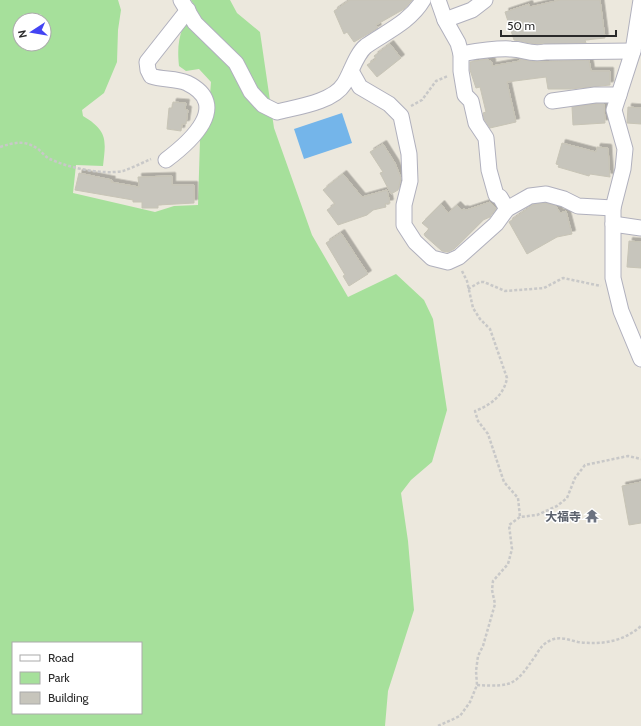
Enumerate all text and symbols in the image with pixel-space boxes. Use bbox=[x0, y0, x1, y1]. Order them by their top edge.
north arrow bbox=[12, 12, 52, 52]
scale bar bbox=[501, 12, 616, 38]
text: 50 m bbox=[507, 18, 535, 33]
text: N bbox=[15, 29, 30, 39]
temple icon: 大福寺 bbox=[584, 508, 600, 524]
place label: 大福寺 bbox=[545, 509, 581, 524]
legend bbox=[12, 642, 142, 714]
text: Road bbox=[48, 650, 74, 665]
text: Park bbox=[48, 670, 70, 685]
text: Building bbox=[48, 690, 90, 705]

